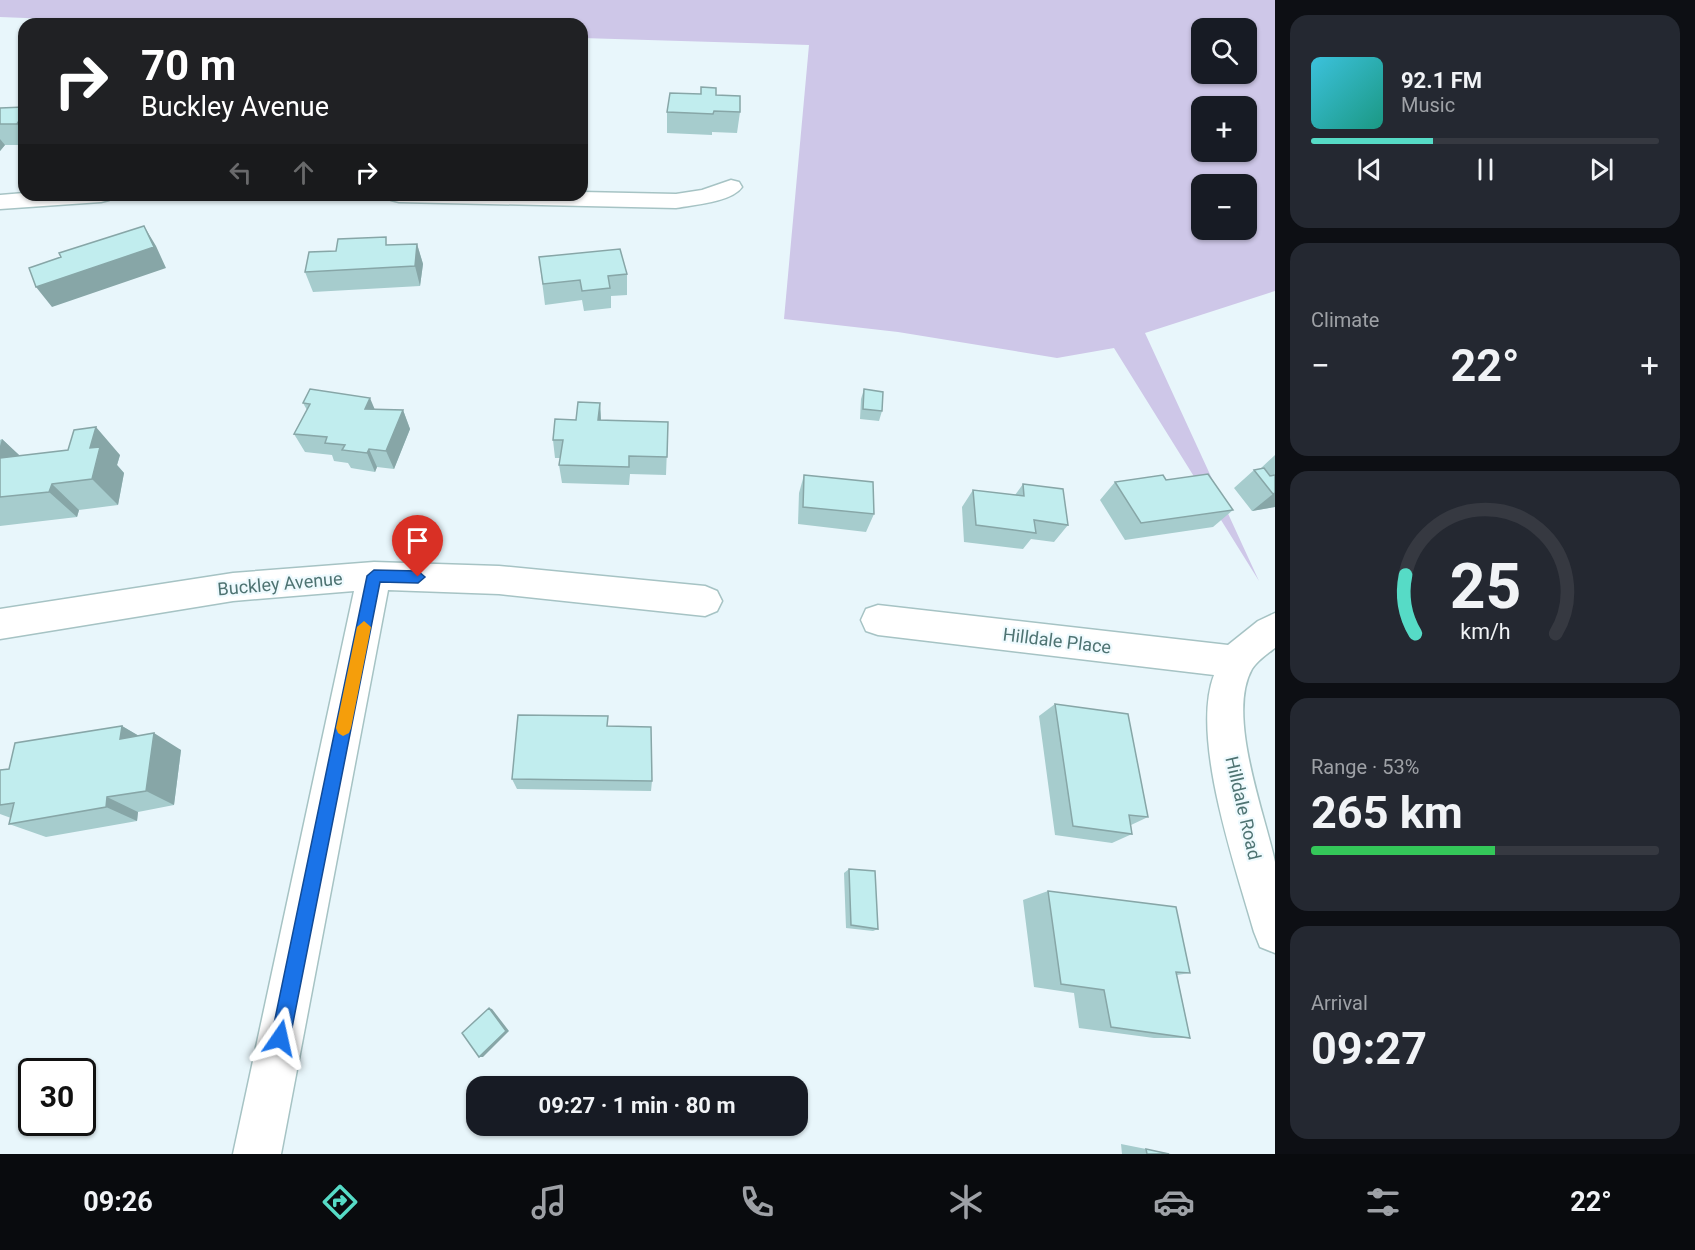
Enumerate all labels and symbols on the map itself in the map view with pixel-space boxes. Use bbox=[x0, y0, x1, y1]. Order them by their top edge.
pin bbox=[392, 515, 443, 577]
street label: Buckley Avenue bbox=[217, 568, 343, 599]
street label: Hilldale Place bbox=[1002, 623, 1112, 658]
street label: Hilldale Road bbox=[1221, 754, 1266, 862]
position arrow bbox=[248, 1006, 312, 1070]
speed limit sign: 30 bbox=[18, 1058, 96, 1136]

